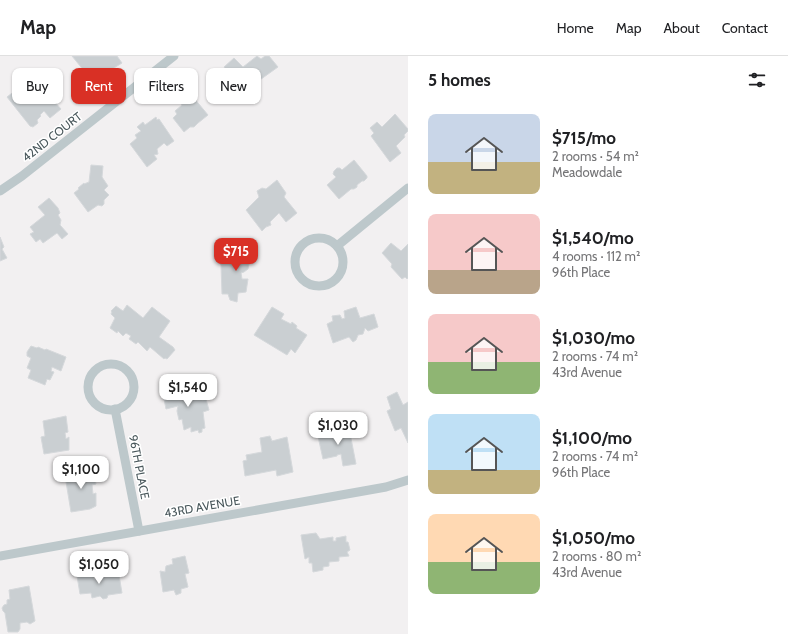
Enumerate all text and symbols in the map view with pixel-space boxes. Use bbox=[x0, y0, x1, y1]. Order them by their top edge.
text: Map bbox=[20, 16, 56, 39]
text: Home bbox=[557, 19, 594, 37]
text: Map bbox=[616, 19, 641, 37]
text: About bbox=[663, 19, 700, 37]
text: Contact bbox=[722, 19, 768, 37]
chip: Buy bbox=[12, 68, 63, 104]
chip: Rent bbox=[71, 68, 126, 104]
chip: Filters bbox=[134, 68, 198, 104]
chip: New bbox=[206, 68, 261, 104]
icon: filters bbox=[746, 69, 768, 91]
text: 5 homes bbox=[428, 70, 491, 90]
street label: 42ND COURT bbox=[19, 108, 85, 165]
text: $715/mo bbox=[552, 128, 616, 148]
icon: home bbox=[460, 130, 508, 178]
text: 2 rooms · 54 m² bbox=[552, 148, 639, 164]
text: Meadowdale bbox=[552, 164, 622, 180]
text: $1,540/mo bbox=[552, 228, 634, 248]
icon: home bbox=[460, 230, 508, 278]
pin: $715 bbox=[212, 238, 260, 272]
text: $715 bbox=[223, 243, 249, 259]
text: 4 rooms · 112 m² bbox=[552, 248, 640, 264]
text: 96th Place bbox=[552, 264, 610, 280]
text: $1,030/mo bbox=[552, 328, 635, 348]
icon: home bbox=[460, 330, 508, 378]
text: 2 rooms · 74 m² bbox=[552, 348, 638, 364]
text: 43rd Avenue bbox=[552, 364, 622, 380]
pin: $1,540 bbox=[155, 374, 221, 408]
text: $1,540 bbox=[168, 379, 208, 395]
pin: $1,030 bbox=[305, 412, 371, 446]
text: $1,030 bbox=[318, 417, 358, 433]
text: $1,100/mo bbox=[552, 428, 632, 448]
icon: home bbox=[460, 430, 508, 478]
street label: 96TH PLACE bbox=[126, 434, 153, 501]
text: 2 rooms · 74 m² bbox=[552, 448, 638, 464]
pin: $1,100 bbox=[48, 456, 114, 490]
text: $1,100 bbox=[62, 461, 100, 477]
text: 96th Place bbox=[552, 464, 610, 480]
street label: 43RD AVENUE bbox=[163, 492, 241, 521]
text: $1,050/mo bbox=[552, 528, 635, 548]
icon: home bbox=[460, 530, 508, 578]
text: 2 rooms · 80 m² bbox=[552, 548, 641, 564]
pin: $1,050 bbox=[66, 551, 132, 585]
text: $1,050 bbox=[79, 556, 119, 572]
text: 43rd Avenue bbox=[552, 564, 622, 580]

